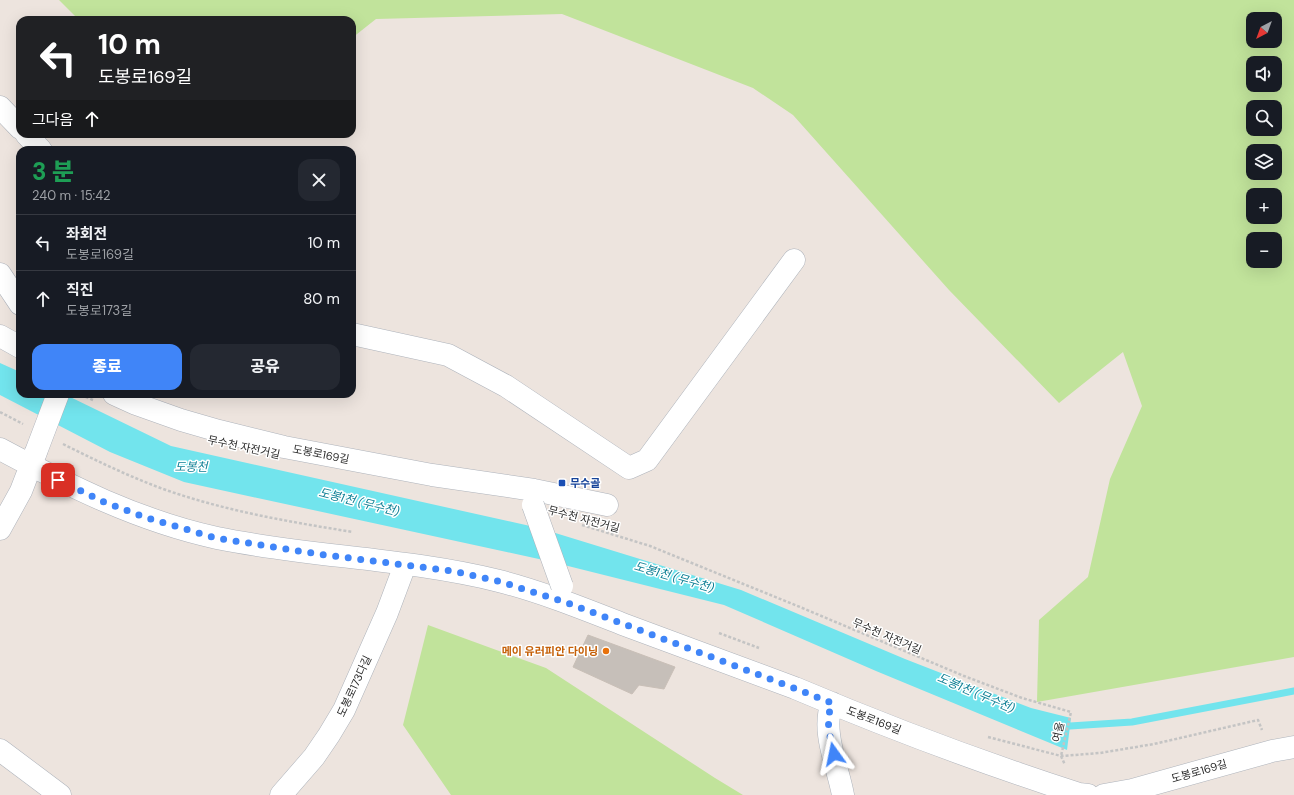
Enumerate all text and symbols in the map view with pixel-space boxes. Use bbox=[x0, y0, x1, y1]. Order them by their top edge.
north arrow bbox=[1246, 12, 1282, 48]
map controls bbox=[1246, 12, 1282, 268]
text: 10 m bbox=[98, 26, 161, 63]
icon: left bbox=[32, 32, 84, 84]
button: sound bbox=[1246, 56, 1282, 92]
text: 도봉로169길 bbox=[98, 65, 192, 89]
button: search bbox=[1246, 100, 1282, 136]
icon: ahead bbox=[81, 108, 103, 130]
text: 그다음 bbox=[32, 110, 73, 130]
button: layers bbox=[1246, 144, 1282, 180]
text: 3 분 bbox=[32, 156, 74, 187]
button: close bbox=[298, 159, 340, 201]
text: 240 m · 15:42 bbox=[32, 187, 111, 204]
button: + bbox=[1246, 188, 1282, 224]
text: 좌회전 bbox=[66, 224, 107, 244]
icon: left bbox=[32, 232, 54, 254]
button: − bbox=[1246, 232, 1282, 268]
text: 10 m bbox=[308, 233, 340, 253]
text: 도봉로169길 bbox=[66, 246, 134, 263]
text: 직진 bbox=[66, 280, 94, 300]
icon: ahead bbox=[32, 288, 54, 310]
text: 80 m bbox=[303, 289, 340, 309]
text: 도봉로173길 bbox=[66, 302, 132, 319]
button: 종료 bbox=[32, 344, 182, 390]
button: 공유 bbox=[190, 344, 340, 390]
street label: 무수천 자전거길 bbox=[206, 432, 282, 462]
street label: 도봉로169길 bbox=[291, 442, 351, 466]
water label: 도봉천 bbox=[174, 459, 210, 475]
pin bbox=[41, 463, 75, 497]
icon: arrive bbox=[47, 469, 69, 491]
place label: 무수골 bbox=[570, 476, 600, 490]
marker: 무수골 bbox=[557, 478, 567, 488]
water label: 도봉1천 (무수천) bbox=[317, 484, 401, 520]
street label: 무수천 자전거길 bbox=[547, 503, 621, 535]
water label: 도봉1천 (무수천) bbox=[632, 558, 716, 596]
street label: 무수천 자전거길 bbox=[850, 615, 924, 657]
place label: 메이 유러피안 다이닝 bbox=[502, 644, 598, 658]
marker: 메이 유러피안 다이닝 bbox=[601, 646, 611, 656]
street label: 도봉로173다길 bbox=[334, 653, 374, 719]
water label: 도봉1천 (무수천) bbox=[935, 670, 1017, 717]
street label: 도봉로169길 bbox=[845, 703, 903, 737]
street label: 여울 bbox=[1049, 721, 1067, 743]
position arrow bbox=[813, 733, 855, 775]
street label: 도봉로169길 bbox=[1169, 756, 1229, 786]

